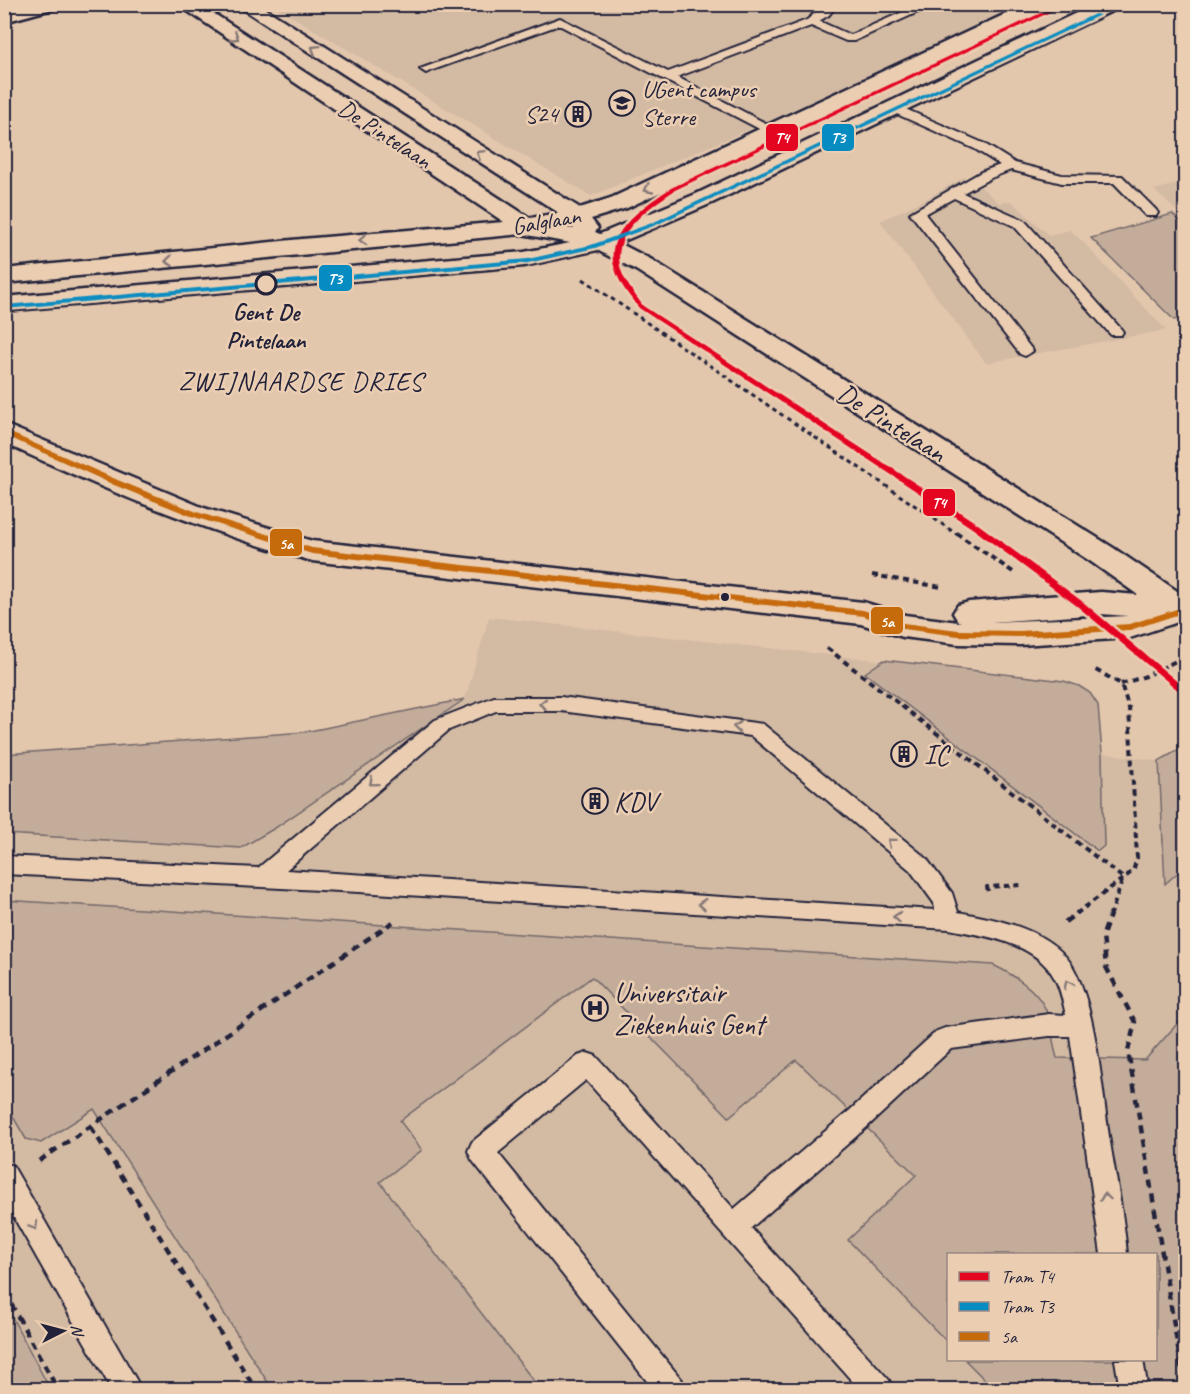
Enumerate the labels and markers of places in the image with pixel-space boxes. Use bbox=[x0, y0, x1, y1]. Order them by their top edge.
place label: UGent campus Sterre bbox=[642, 74, 758, 132]
school or university icon: UGent campus Sterre bbox=[607, 88, 637, 118]
place label: S24 bbox=[525, 99, 560, 129]
building icon: S24 bbox=[563, 99, 593, 129]
marker: Gent De Pintelaan bbox=[255, 273, 277, 295]
place label: Gent De Pintelaan bbox=[226, 297, 307, 355]
unlabelled marker bbox=[719, 591, 731, 603]
place label: IC bbox=[924, 737, 951, 772]
building icon: IC bbox=[889, 739, 919, 769]
place label: KDV bbox=[614, 784, 662, 819]
building icon: KDV bbox=[580, 786, 610, 816]
place label: Universitair Ziekenhuis Gent bbox=[614, 975, 768, 1042]
hospital icon: Universitair Ziekenhuis Gent bbox=[580, 993, 610, 1023]

